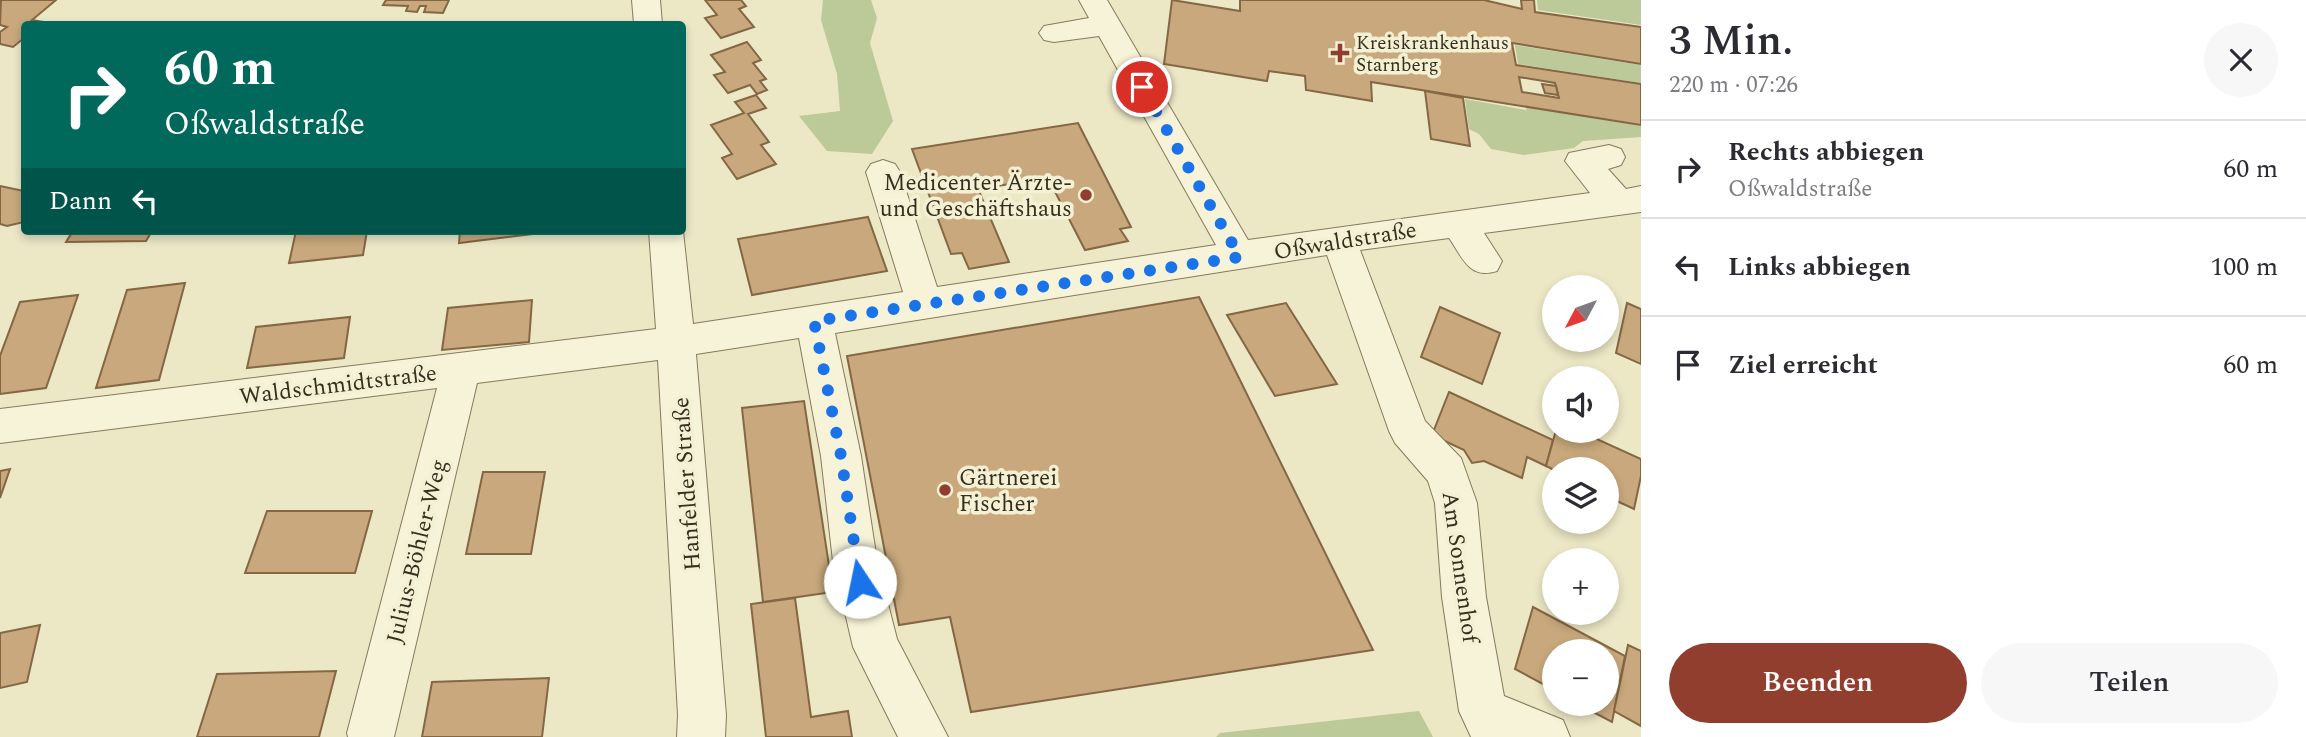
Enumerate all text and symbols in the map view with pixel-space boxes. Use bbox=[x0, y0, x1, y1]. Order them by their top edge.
text: 3 Min. bbox=[1669, 10, 1793, 73]
button: close bbox=[2204, 23, 2278, 97]
place label: Kreiskrankenhaus Starnberg bbox=[1356, 29, 1509, 80]
text: 60 m bbox=[164, 32, 275, 107]
marker: Kreiskrankenhaus Starnberg bbox=[1330, 43, 1350, 63]
icon: right bbox=[49, 49, 140, 140]
pin bbox=[1112, 57, 1172, 117]
icon: arrive bbox=[1123, 68, 1161, 106]
text: 220 m · 07:26 bbox=[1669, 68, 1798, 103]
text: Oßwaldstraße bbox=[164, 100, 365, 149]
text: Rechts abbiegen bbox=[1728, 132, 1924, 172]
text: 60 m bbox=[2223, 149, 2278, 189]
icon: right bbox=[1669, 150, 1707, 188]
place label: Medicenter Ärzte- und Geschäftshaus bbox=[880, 166, 1072, 227]
text: Oßwaldstraße bbox=[1728, 172, 1872, 207]
text: Dann bbox=[49, 181, 112, 221]
icon: left bbox=[126, 182, 164, 220]
marker: Medicenter Ärzte- und Geschäftshaus bbox=[1078, 187, 1094, 203]
street label: Oßwaldstraße bbox=[1271, 213, 1419, 270]
text: Links abbiegen bbox=[1728, 247, 1911, 287]
text: 100 m bbox=[2210, 247, 2278, 287]
icon: left bbox=[1669, 248, 1707, 286]
north arrow bbox=[1542, 275, 1619, 352]
map controls bbox=[1542, 275, 1619, 716]
text: Ziel erreicht bbox=[1728, 345, 1878, 385]
text: 60 m bbox=[2223, 345, 2278, 385]
icon: arrive bbox=[1669, 346, 1707, 384]
street label: Waldschmidtstraße bbox=[237, 356, 439, 415]
button: sound bbox=[1542, 366, 1619, 443]
street label: Hanfelder Straße bbox=[664, 396, 711, 572]
street label: Julius-Böhler-Weg bbox=[378, 455, 457, 647]
button: layers bbox=[1542, 457, 1619, 534]
place label: Gärtnerei Fischer bbox=[959, 461, 1057, 522]
marker: Gärtnerei Fischer bbox=[937, 482, 953, 498]
street label: Am Sonnenhof bbox=[1432, 489, 1488, 647]
position arrow bbox=[823, 545, 897, 619]
button: + bbox=[1542, 548, 1619, 625]
button: − bbox=[1542, 639, 1619, 716]
button: Beenden bbox=[1669, 643, 1967, 723]
button: Teilen bbox=[1981, 643, 2278, 723]

